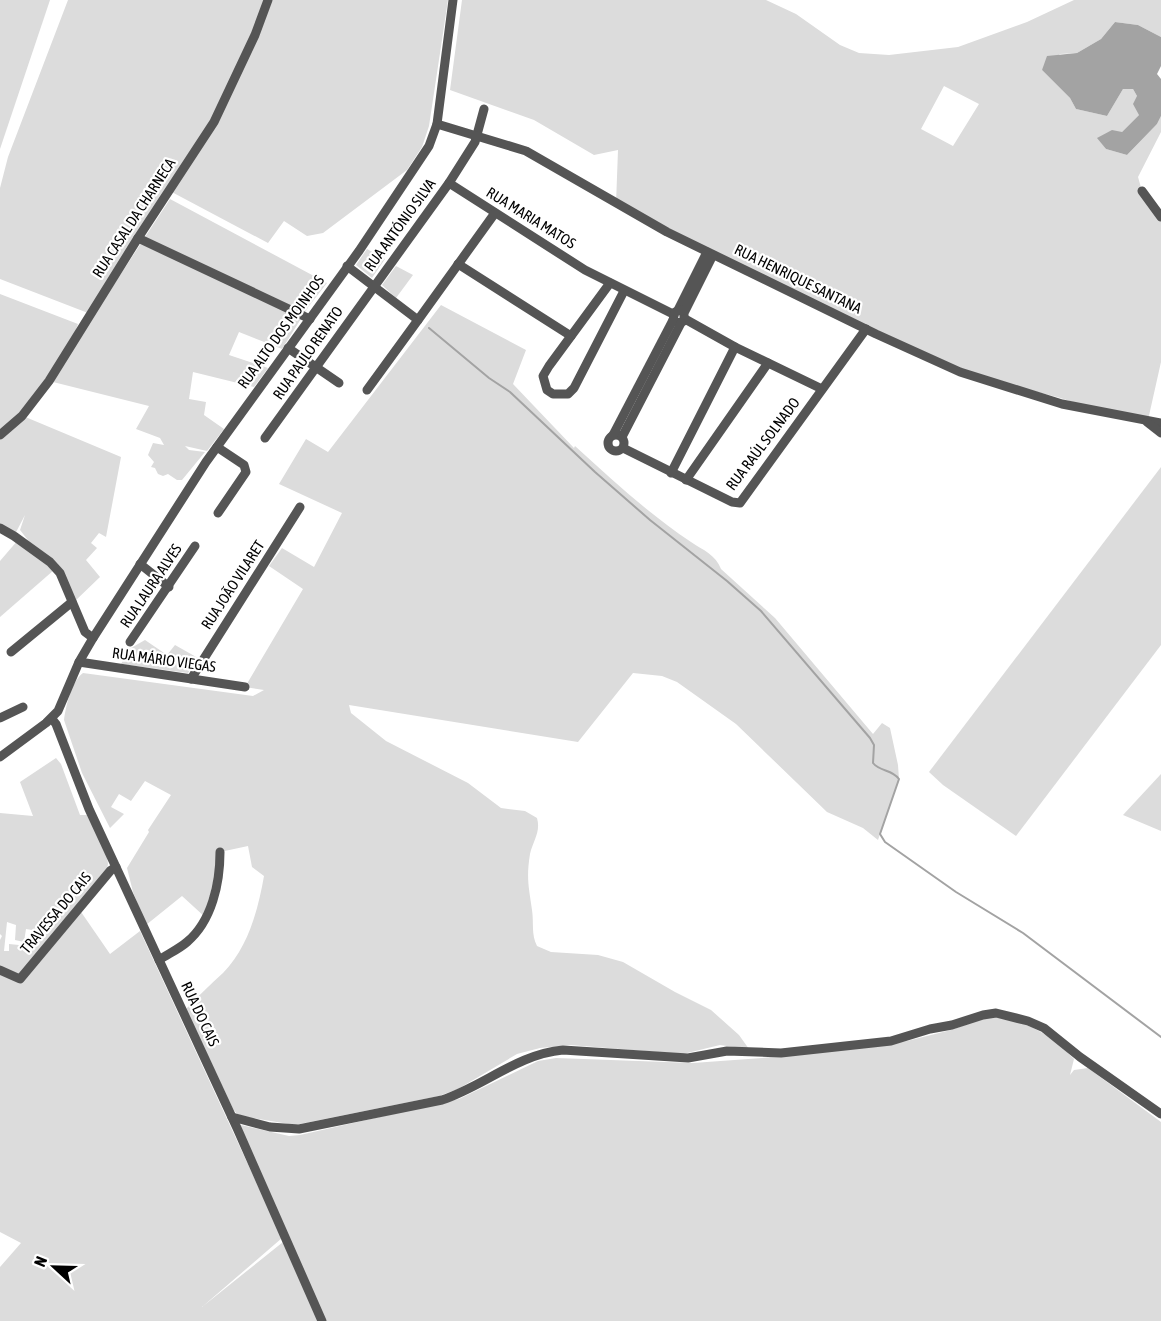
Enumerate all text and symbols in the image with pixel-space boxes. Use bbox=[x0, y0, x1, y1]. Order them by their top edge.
street label: RUA CASAL DA CHARNECA bbox=[89, 154, 179, 281]
street label: RUA ANTÓNIO SILVA bbox=[360, 175, 439, 274]
street label: RUA MARIA MATOS bbox=[483, 183, 579, 252]
street label: RUA HENRIQUE SANTANA bbox=[732, 240, 865, 317]
street label: RUA ALTO DOS MOINHOS bbox=[234, 272, 327, 391]
street label: RUA PAULO RENATO bbox=[269, 303, 346, 402]
street label: RUA RAÚL SOLNADO bbox=[722, 394, 803, 493]
street label: RUA JOÃO VILARET bbox=[198, 537, 268, 632]
street label: RUA LAURA ALVES bbox=[116, 541, 185, 631]
street label: RUA MÁRIO VIEGAS bbox=[111, 644, 217, 675]
street label: TRAVESSA DO CAIS bbox=[17, 869, 94, 957]
street label: RUA DO CAIS bbox=[178, 979, 223, 1049]
north arrow bbox=[24, 1237, 84, 1297]
text: N bbox=[30, 1254, 50, 1269]

